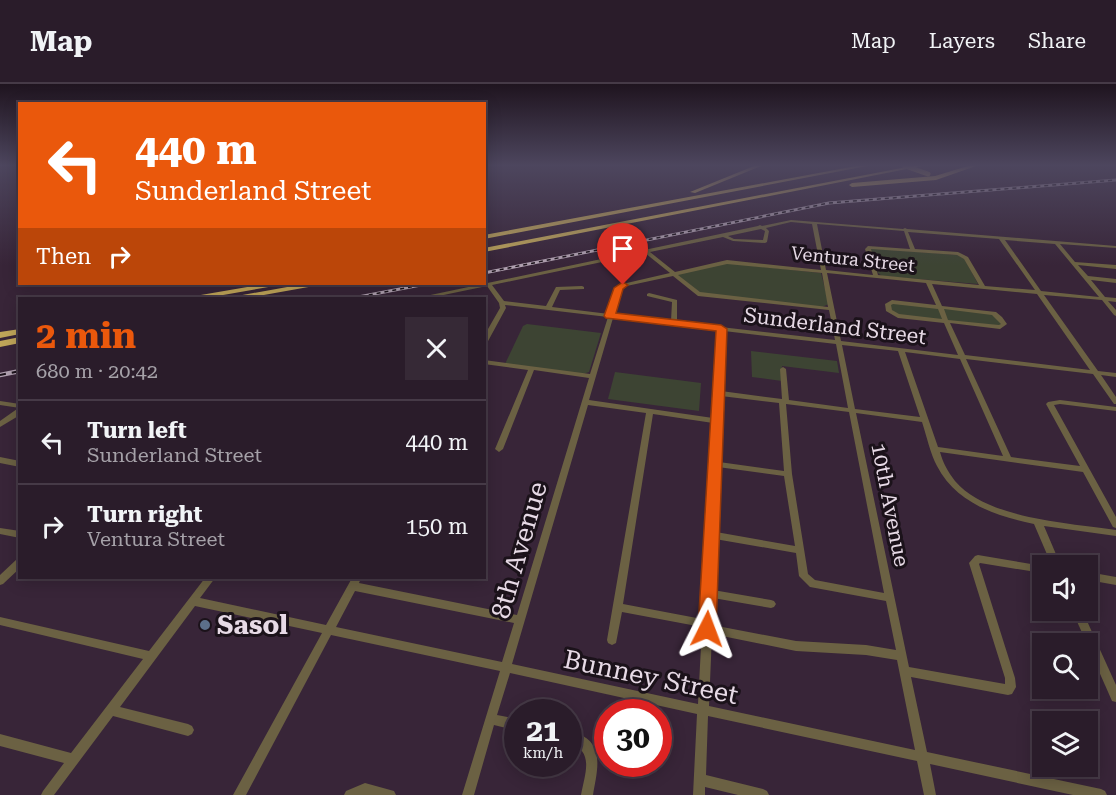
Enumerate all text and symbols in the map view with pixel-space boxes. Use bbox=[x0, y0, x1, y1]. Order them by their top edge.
text: Map bbox=[30, 25, 92, 58]
text: Map bbox=[851, 29, 896, 53]
text: Layers bbox=[929, 29, 995, 53]
text: Share bbox=[1028, 29, 1086, 53]
text: 440 m bbox=[135, 125, 257, 174]
icon: left bbox=[36, 126, 114, 204]
text: Sunderland Street bbox=[135, 175, 371, 207]
pin bbox=[597, 223, 648, 285]
icon: arrive bbox=[606, 232, 639, 265]
icon: right bbox=[103, 240, 136, 273]
street label: Ventura Street bbox=[790, 242, 916, 276]
text: Then bbox=[36, 244, 91, 269]
street label: Sunderland Street bbox=[742, 303, 928, 349]
text: 2 min bbox=[36, 315, 136, 357]
button: close bbox=[405, 317, 468, 380]
text: 680 m · 20:42 bbox=[36, 359, 158, 383]
text: Turn left bbox=[87, 418, 187, 443]
icon: left bbox=[36, 426, 69, 459]
text: 440 m bbox=[405, 430, 468, 455]
street label: 10th Avenue bbox=[866, 441, 914, 569]
text: Sunderland Street bbox=[87, 443, 262, 467]
street label: 8th Avenue bbox=[485, 478, 553, 622]
text: Turn right bbox=[87, 502, 202, 527]
icon: right bbox=[36, 510, 69, 543]
text: 150 m bbox=[405, 514, 468, 539]
text: Ventura Street bbox=[87, 527, 225, 551]
map controls bbox=[1032, 555, 1098, 777]
button: sound bbox=[1032, 555, 1098, 621]
position arrow bbox=[675, 597, 739, 661]
place label: Sasol bbox=[217, 610, 288, 640]
marker: Sasol bbox=[198, 618, 212, 632]
button: search bbox=[1032, 633, 1098, 699]
street label: Bunney Street bbox=[561, 644, 741, 710]
speed limit sign: 30 bbox=[594, 699, 672, 777]
button: layers bbox=[1032, 711, 1098, 777]
text: 21 bbox=[526, 713, 560, 748]
text: km/h bbox=[523, 744, 563, 762]

